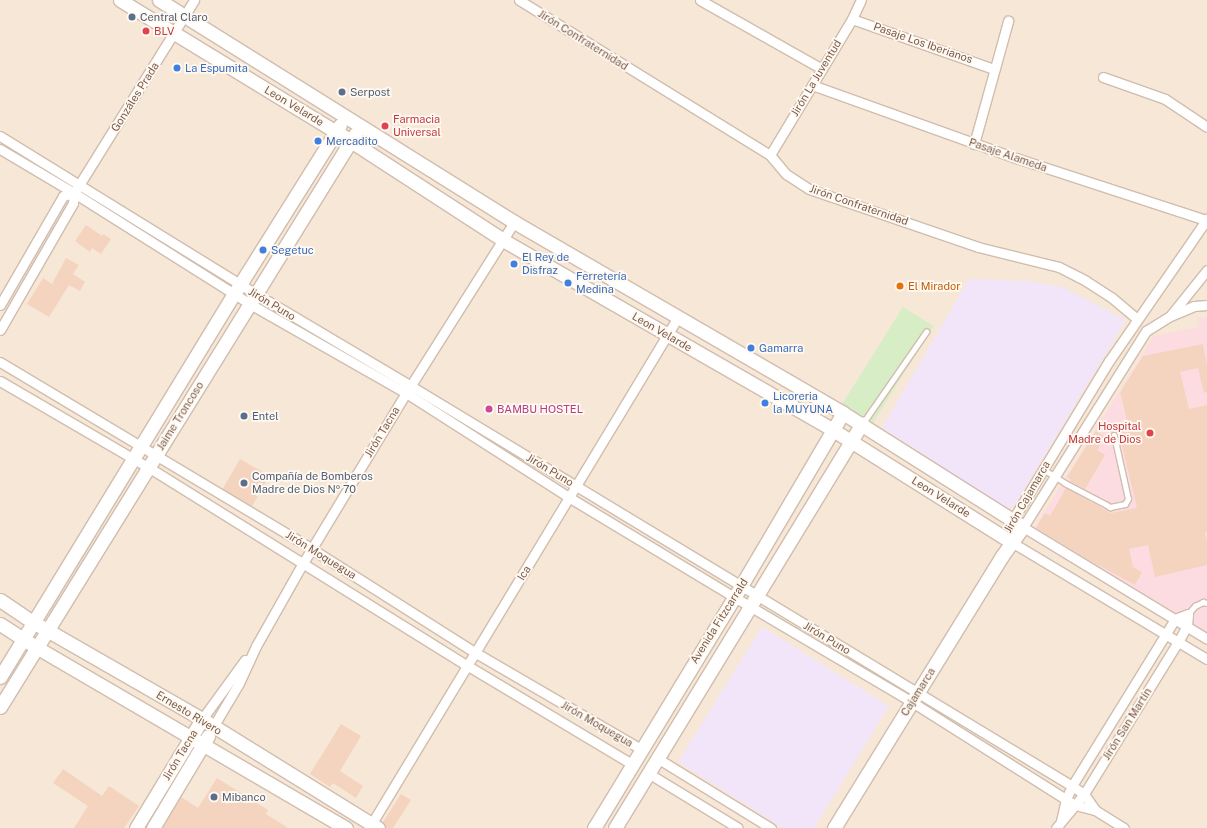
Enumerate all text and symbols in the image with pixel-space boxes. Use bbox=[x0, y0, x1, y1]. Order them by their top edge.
street label: Jirón Confraternidad bbox=[536, 7, 630, 73]
place label: Central Claro bbox=[140, 10, 208, 24]
marker: Central Claro bbox=[127, 12, 137, 22]
street label: Pasaje Los Iberianos bbox=[872, 20, 974, 66]
place label: BLV bbox=[154, 24, 174, 38]
marker: BLV bbox=[141, 26, 151, 36]
street label: Jirón La Juventud bbox=[788, 37, 844, 119]
street label: Gonzáles Prada bbox=[108, 60, 162, 134]
place label: La Espumita bbox=[185, 61, 248, 75]
marker: La Espumita bbox=[172, 63, 182, 73]
street label: Leon Velarde bbox=[262, 83, 326, 129]
place label: Serpost bbox=[350, 85, 390, 99]
marker: Serpost bbox=[337, 87, 347, 97]
place label: Farmacia Universal bbox=[393, 113, 441, 139]
marker: Farmacia Universal bbox=[380, 121, 390, 131]
place label: Mercadito bbox=[326, 134, 378, 148]
street label: Pasaje Alameda bbox=[967, 135, 1049, 175]
marker: Mercadito bbox=[313, 136, 323, 146]
street label: Jirón Confraternidad bbox=[808, 182, 910, 228]
place label: Segetuc bbox=[271, 243, 314, 257]
marker: Segetuc bbox=[258, 245, 268, 255]
place label: El Rey de Disfraz bbox=[522, 251, 569, 277]
marker: El Rey de Disfraz bbox=[509, 259, 519, 269]
place label: Ferretería Medina bbox=[576, 270, 626, 296]
marker: Ferretería Medina bbox=[563, 278, 573, 288]
place label: El Mirador bbox=[908, 279, 960, 293]
marker: El Mirador bbox=[895, 281, 905, 291]
street label: Jirón Puno bbox=[246, 285, 298, 323]
street label: Leon Velarde bbox=[630, 310, 694, 354]
place label: Gamarra bbox=[759, 341, 803, 355]
marker: Gamarra bbox=[746, 343, 756, 353]
street label: Jaime Troncoso bbox=[154, 379, 206, 453]
place label: Licoreria la MUYUNA bbox=[773, 390, 833, 416]
marker: Licoreria la MUYUNA bbox=[760, 398, 770, 408]
place label: BAMBU HOSTEL bbox=[497, 402, 583, 416]
street label: Jirón Tacna bbox=[362, 404, 402, 460]
marker: BAMBU HOSTEL bbox=[484, 404, 494, 414]
place label: Entel bbox=[252, 409, 278, 423]
marker: Entel bbox=[239, 411, 249, 421]
place label: Hospital Madre de Dios bbox=[1068, 420, 1141, 446]
marker: Hospital Madre de Dios bbox=[1144, 427, 1156, 439]
street label: Jirón Puno bbox=[524, 451, 576, 489]
street label: Jirón Cajamarca bbox=[1001, 459, 1053, 535]
place label: Compañía de Bomberos Madre de Dios Nº 70 bbox=[252, 470, 373, 496]
street label: Leon Velarde bbox=[909, 474, 973, 520]
marker: Compañía de Bomberos Madre de Dios Nº 70 bbox=[239, 478, 249, 488]
street label: Jirón Moquegua bbox=[283, 528, 359, 582]
street label: Ica bbox=[514, 563, 534, 583]
street label: Avenida Fitzcarrald bbox=[687, 576, 751, 666]
street label: Jirón Puno bbox=[801, 619, 853, 657]
street label: Cajamarca bbox=[898, 665, 938, 719]
street label: Jirón San Martín bbox=[1100, 686, 1154, 762]
street label: Ernesto Rivero bbox=[154, 688, 224, 738]
street label: Jirón Moquegua bbox=[559, 698, 635, 750]
street label: Jirón Tacna bbox=[160, 727, 200, 783]
place label: Mibanco bbox=[222, 790, 266, 804]
marker: Mibanco bbox=[209, 792, 219, 802]

